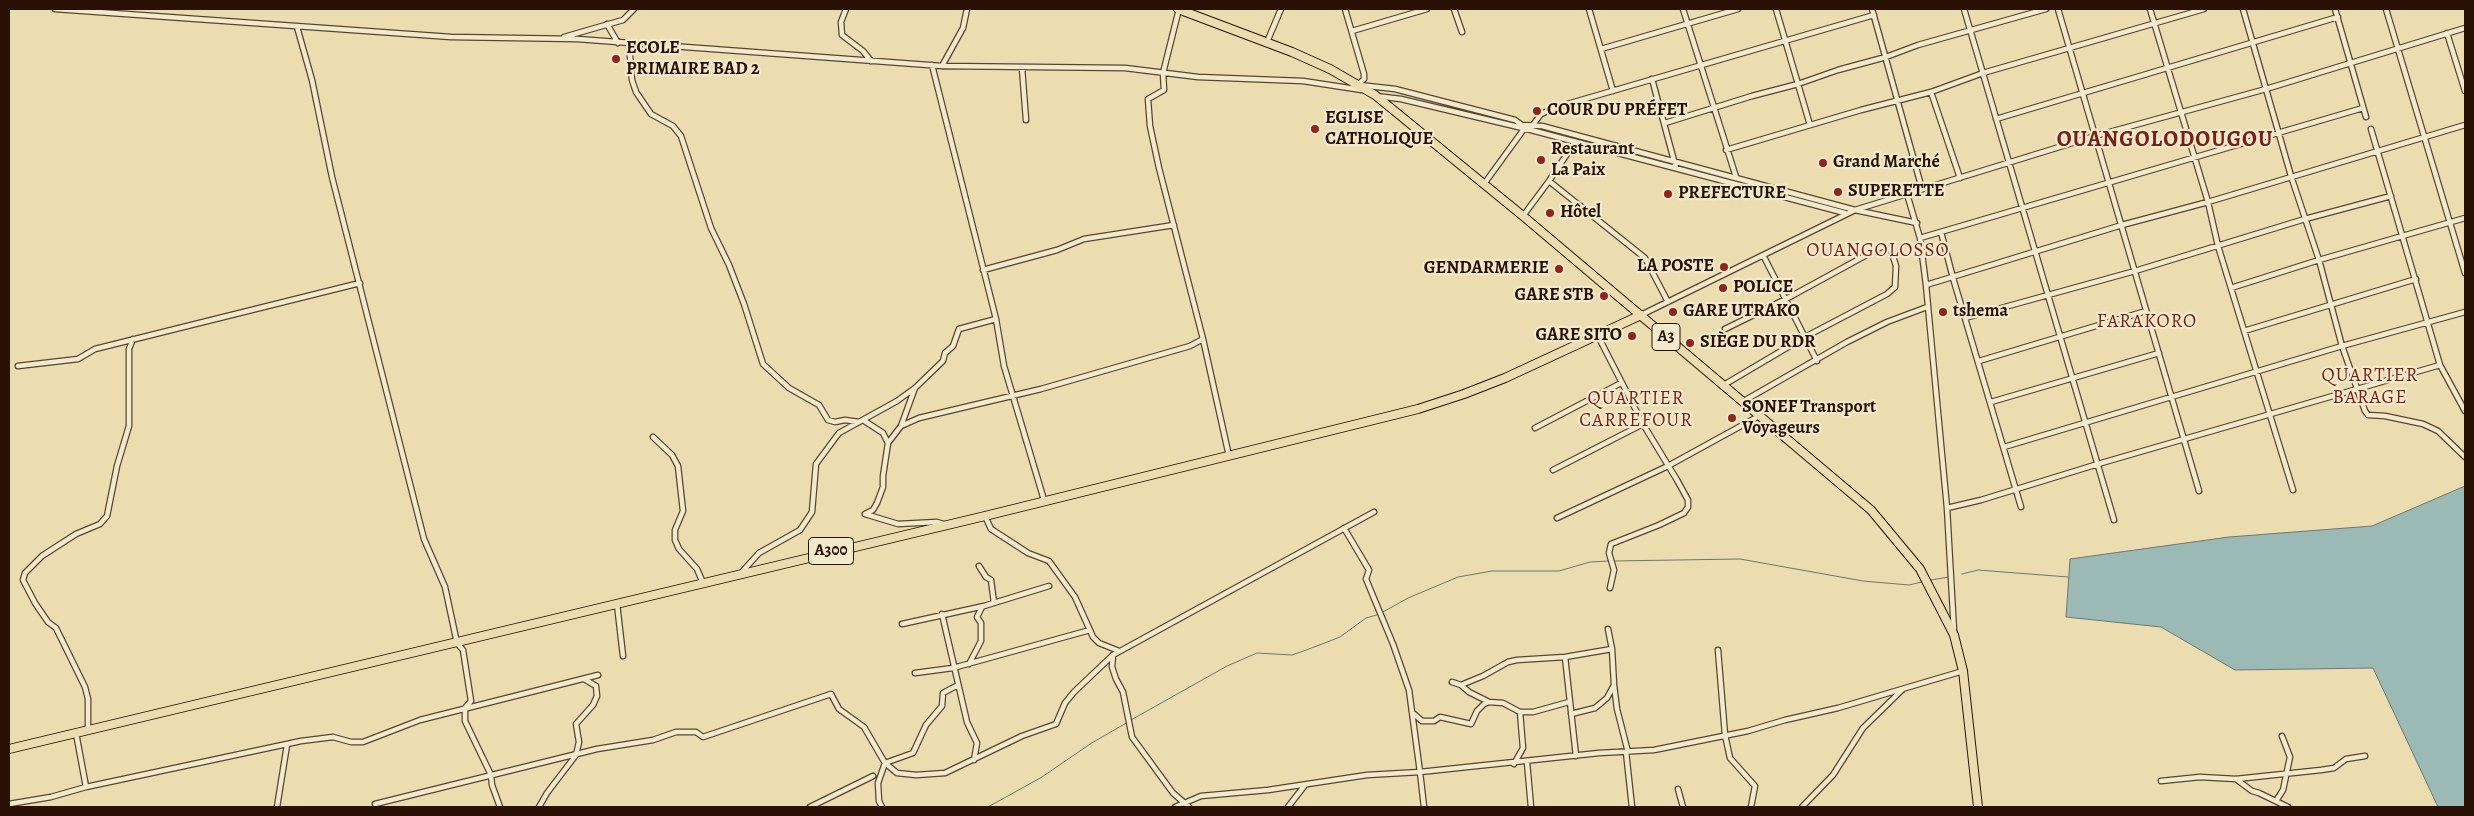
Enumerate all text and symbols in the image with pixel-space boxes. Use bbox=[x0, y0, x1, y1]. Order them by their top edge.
place label: ECOLE PRIMAIRE BAD 2 bbox=[626, 38, 760, 80]
marker: ECOLE PRIMAIRE BAD 2 bbox=[610, 53, 622, 65]
place label: COUR DU PRÉFET bbox=[1547, 100, 1687, 122]
marker: COUR DU PRÉFET bbox=[1531, 105, 1543, 117]
place label: EGLISE CATHOLIQUE bbox=[1325, 108, 1433, 150]
marker: EGLISE CATHOLIQUE bbox=[1309, 123, 1321, 135]
district label: OUANGOLODOUGOU bbox=[2055, 128, 2275, 154]
place label: Restaurant La Paix bbox=[1551, 139, 1634, 182]
place label: Grand Marché bbox=[1833, 152, 1940, 174]
marker: Restaurant La Paix bbox=[1535, 154, 1547, 166]
marker: Grand Marché bbox=[1817, 157, 1829, 169]
place label: SUPERETTE bbox=[1848, 181, 1944, 203]
place label: PREFECTURE bbox=[1678, 183, 1786, 205]
marker: SUPERETTE bbox=[1832, 186, 1844, 198]
marker: PREFECTURE bbox=[1662, 188, 1674, 200]
place label: Hôtel bbox=[1560, 202, 1601, 224]
marker: Hôtel bbox=[1544, 207, 1556, 219]
district label: OUANGOLOSSO bbox=[1805, 240, 1951, 262]
place label: LA POSTE bbox=[1637, 256, 1714, 278]
place label: GENDARMERIE bbox=[1424, 258, 1549, 280]
marker: LA POSTE bbox=[1718, 261, 1730, 273]
marker: GENDARMERIE bbox=[1553, 263, 1565, 275]
place label: POLICE bbox=[1733, 277, 1793, 299]
marker: POLICE bbox=[1717, 282, 1729, 294]
place label: GARE STB bbox=[1515, 285, 1594, 307]
marker: GARE STB bbox=[1598, 290, 1610, 302]
place label: GARE UTRAKO bbox=[1683, 301, 1800, 323]
place label: tshema bbox=[1953, 301, 2008, 323]
marker: GARE UTRAKO bbox=[1667, 306, 1679, 318]
marker: tshema bbox=[1937, 306, 1949, 318]
district label: FARAKORO bbox=[2096, 311, 2198, 333]
road number: A3 bbox=[1652, 324, 1680, 351]
place label: GARE SITO bbox=[1535, 325, 1622, 347]
marker: GARE SITO bbox=[1626, 330, 1638, 342]
place label: SIÈGE DU RDR bbox=[1700, 332, 1815, 354]
marker: SIÈGE DU RDR bbox=[1684, 337, 1696, 349]
district label: QUARTIER BARAGE bbox=[2321, 365, 2419, 409]
district label: QUARTIER CARREFOUR bbox=[1578, 388, 1694, 432]
place label: SONEF Transport Voyageurs bbox=[1742, 397, 1876, 439]
marker: SONEF Transport Voyageurs bbox=[1726, 412, 1738, 424]
road number: A300 bbox=[808, 538, 854, 564]

